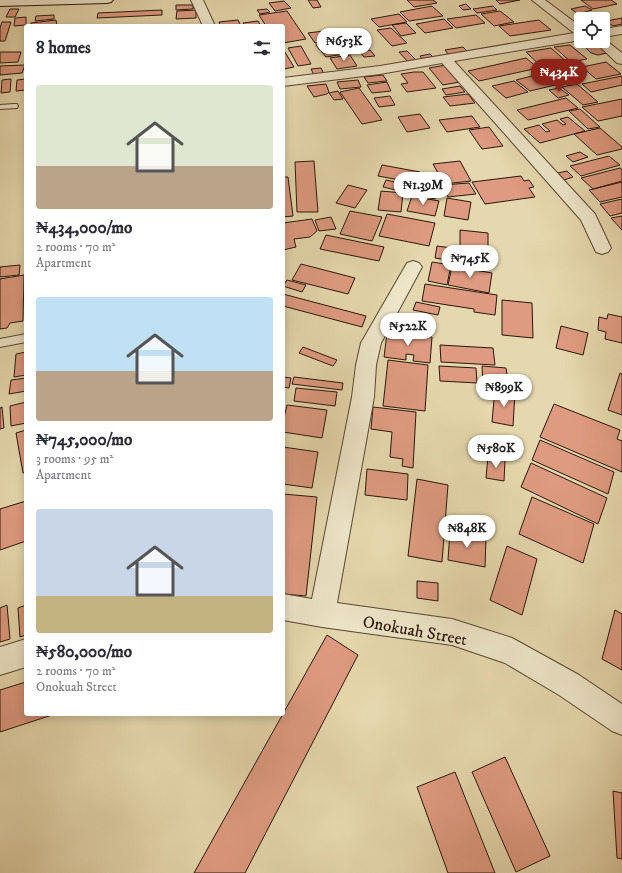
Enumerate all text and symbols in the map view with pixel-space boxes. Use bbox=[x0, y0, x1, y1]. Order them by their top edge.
map controls bbox=[574, 12, 610, 48]
button: locate bbox=[574, 12, 610, 48]
pin: ₦653K bbox=[316, 28, 372, 62]
text: ₦653K bbox=[326, 33, 362, 49]
text: 8 homes bbox=[36, 37, 91, 59]
icon: filters bbox=[251, 37, 273, 59]
pin: ₦434K bbox=[531, 59, 587, 93]
text: ₦434K bbox=[540, 64, 578, 80]
icon: home bbox=[119, 111, 191, 183]
pin: ₦1.39M bbox=[390, 172, 456, 206]
text: ₦1.39M bbox=[403, 177, 443, 193]
text: ₦434,000/mo bbox=[36, 217, 132, 239]
text: 2 rooms · 70 m² bbox=[36, 239, 116, 255]
pin: ₦745K bbox=[442, 245, 498, 279]
text: ₦745K bbox=[450, 250, 490, 266]
text: Apartment bbox=[36, 255, 91, 271]
pin: ₦522K bbox=[380, 313, 436, 347]
text: ₦522K bbox=[389, 318, 427, 334]
icon: home bbox=[119, 323, 191, 395]
pin: ₦899K bbox=[476, 374, 532, 408]
text: ₦899K bbox=[485, 379, 523, 395]
text: ₦745,000/mo bbox=[36, 429, 132, 451]
pin: ₦580K bbox=[468, 435, 524, 469]
text: ₦580K bbox=[477, 440, 515, 456]
text: 3 rooms · 95 m² bbox=[36, 451, 113, 467]
text: Apartment bbox=[36, 467, 91, 483]
pin: ₦848K bbox=[439, 515, 495, 549]
text: ₦848K bbox=[447, 520, 487, 536]
icon: home bbox=[119, 535, 191, 607]
street label: Onokuah Street bbox=[361, 611, 469, 651]
text: ₦580,000/mo bbox=[36, 641, 132, 663]
text: 2 rooms · 70 m² bbox=[36, 663, 116, 679]
text: Onokuah Street bbox=[36, 679, 117, 695]

